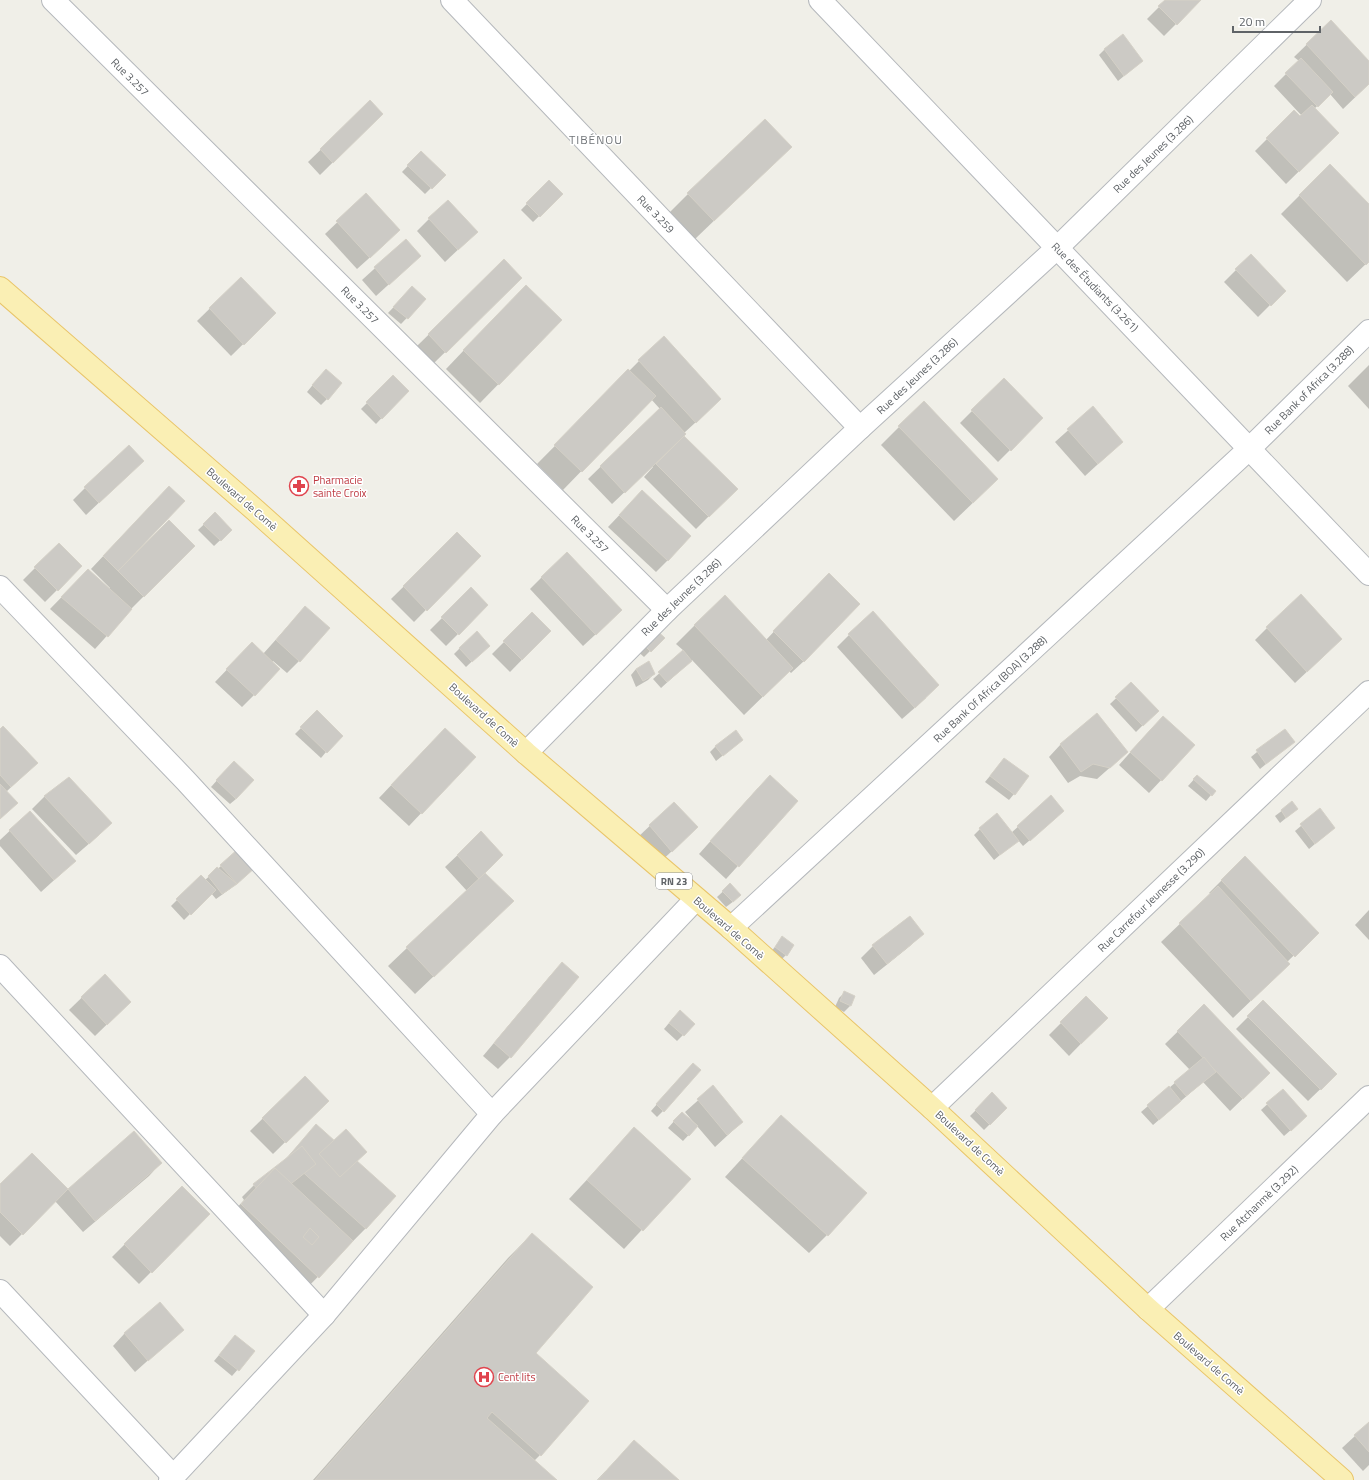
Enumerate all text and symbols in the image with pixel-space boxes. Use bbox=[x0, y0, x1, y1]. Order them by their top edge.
scale bar bbox=[1233, 8, 1320, 34]
text: 20 m bbox=[1239, 12, 1265, 31]
street label: Rue 3.257 bbox=[108, 55, 152, 99]
street label: Rue des Jeunes (3.286) bbox=[1109, 111, 1197, 197]
district label: TIBÉNOU bbox=[569, 130, 623, 149]
street label: Rue 3.259 bbox=[634, 191, 678, 237]
street label: Rue des Étudiants (3.261) bbox=[1048, 239, 1142, 335]
street label: Rue 3.257 bbox=[338, 283, 382, 327]
street label: Rue des Jeunes (3.286) bbox=[873, 334, 961, 418]
street label: Rue Bank of Africa (3.288) bbox=[1261, 342, 1357, 438]
street label: Boulevard de Comè bbox=[203, 464, 281, 535]
place label: Pharmacie sainte Croix bbox=[313, 472, 367, 501]
pharmacy icon: Pharmacie sainte Croix bbox=[288, 475, 310, 497]
street label: Rue 3.257 bbox=[568, 512, 612, 556]
street label: Rue des Jeunes (3.286) bbox=[637, 554, 725, 640]
street label: Rue Bank Of Africa (BOA) (3.288) bbox=[930, 632, 1050, 746]
street label: Boulevard de Comè bbox=[445, 679, 523, 751]
street label: Rue Carrefour Jeunesse (3.290) bbox=[1094, 844, 1208, 956]
road number: RN 23 bbox=[656, 873, 692, 889]
street label: Boulevard de Comè bbox=[690, 893, 768, 964]
street label: Boulevard de Comè bbox=[932, 1107, 1008, 1180]
street label: Rue Atchanmè (3.292) bbox=[1216, 1161, 1302, 1245]
street label: Boulevard de Comè bbox=[1170, 1328, 1248, 1399]
hospital icon: Cent lits bbox=[473, 1366, 495, 1388]
place label: Cent lits bbox=[498, 1369, 536, 1385]

